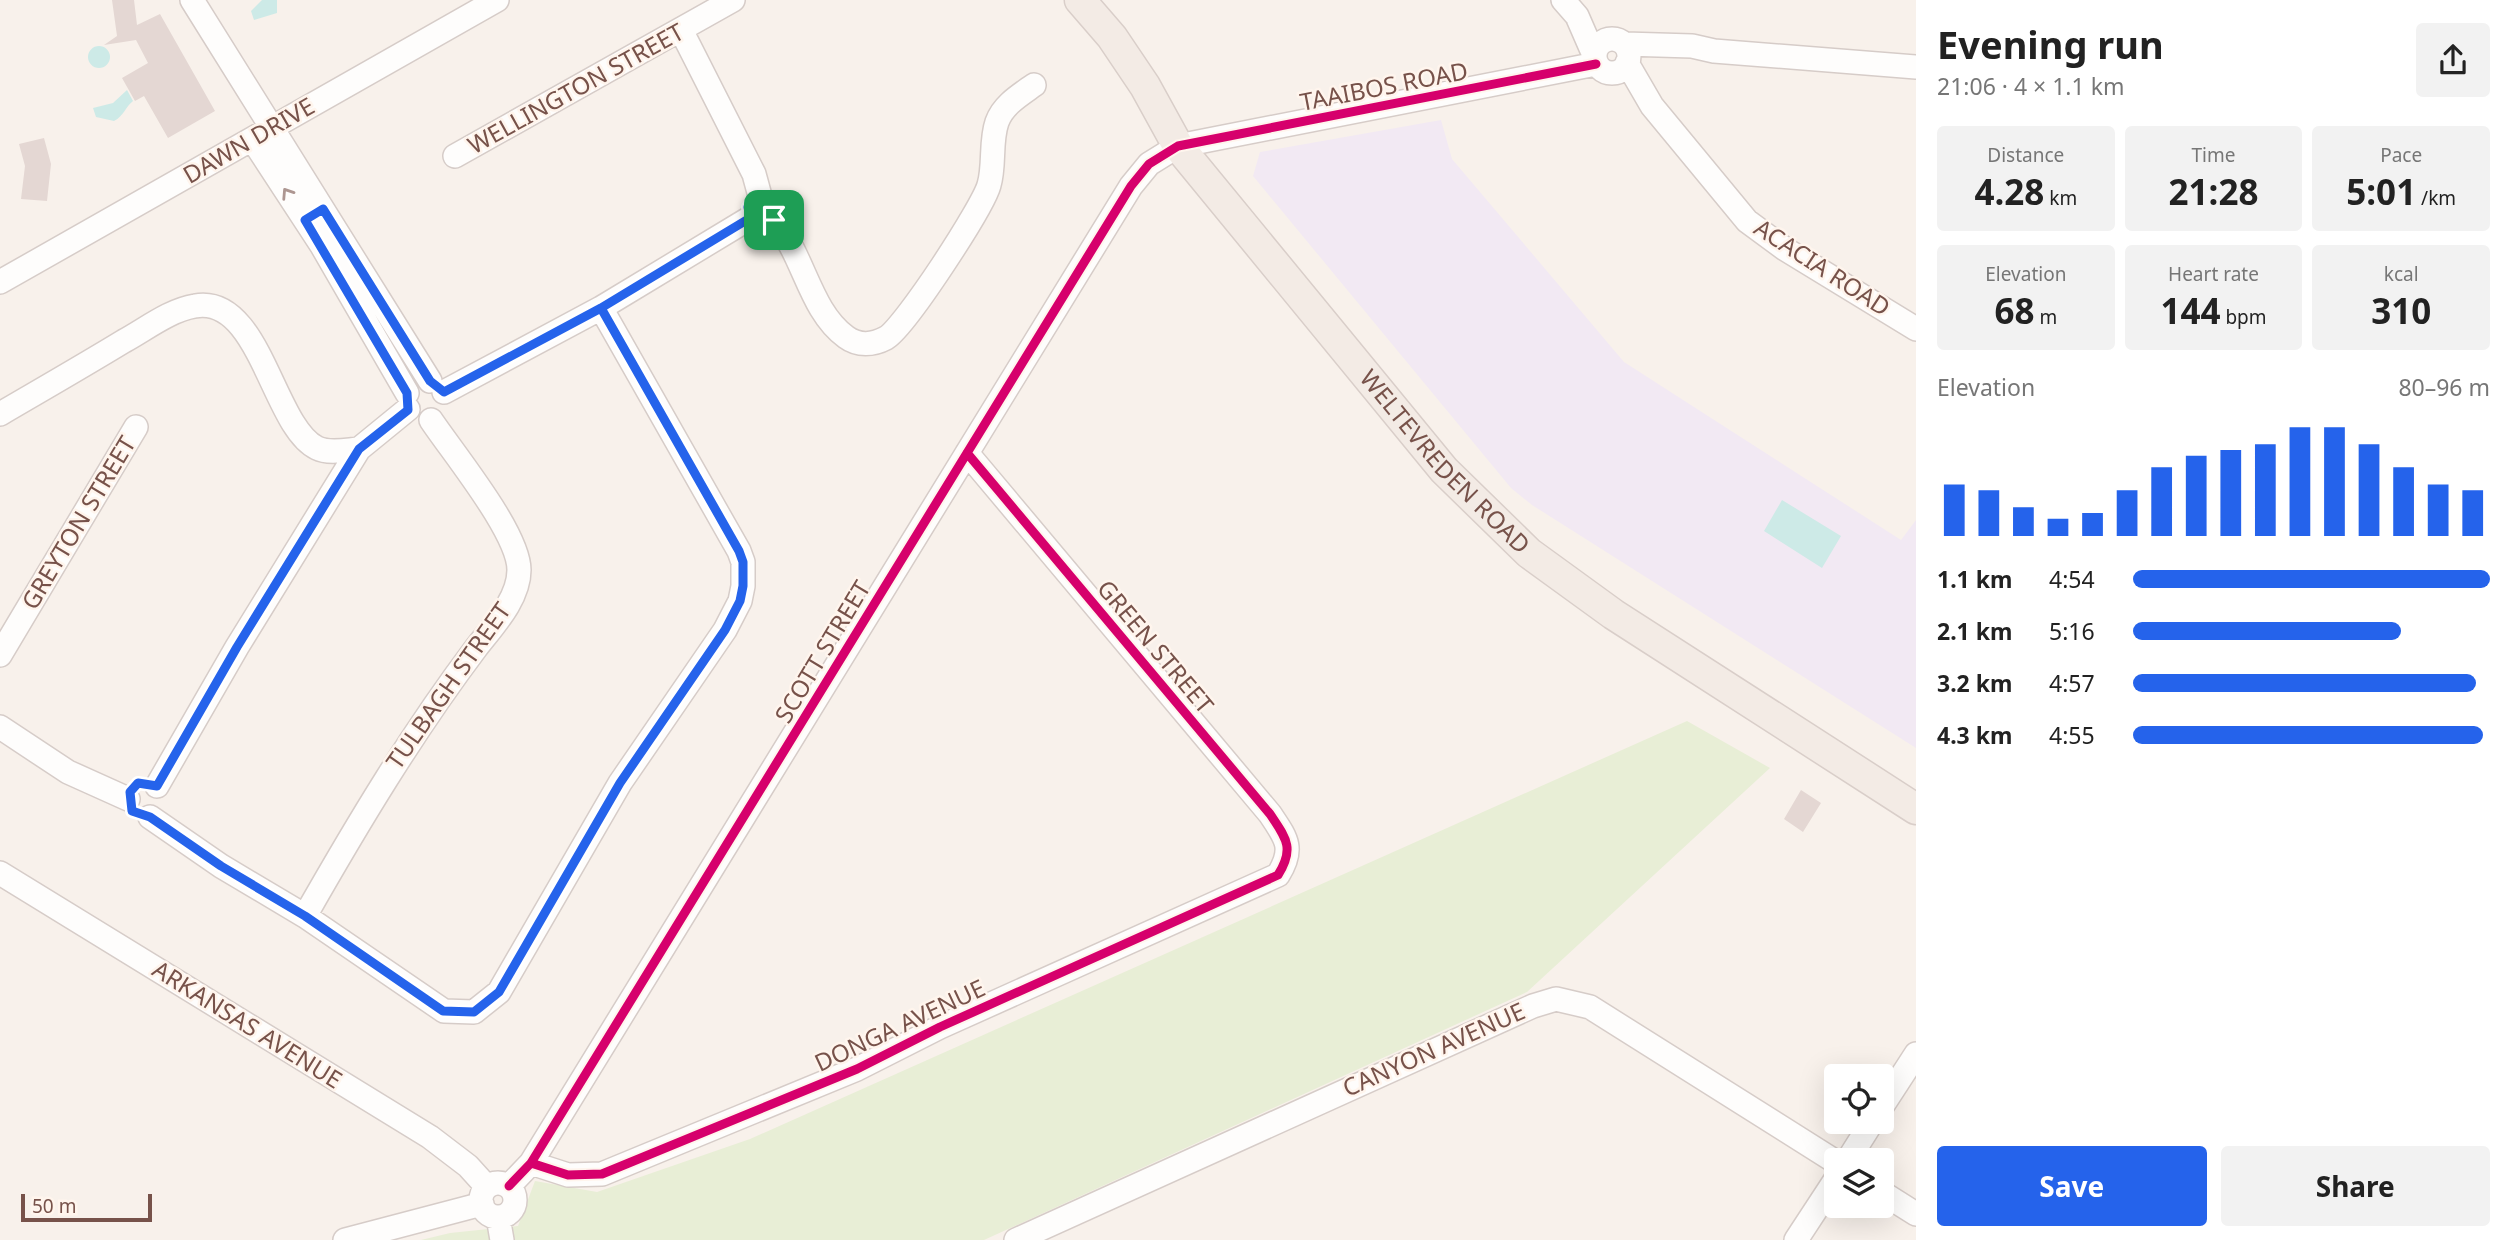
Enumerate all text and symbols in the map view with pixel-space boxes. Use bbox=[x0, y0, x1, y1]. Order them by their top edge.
street label: WELLINGTON STREET bbox=[461, 14, 690, 161]
text: Evening run bbox=[1937, 18, 2164, 70]
button: share bbox=[2416, 23, 2490, 97]
street label: TAAIBOS ROAD bbox=[1297, 53, 1470, 118]
text: 21:06 · 4 × 1.1 km bbox=[1937, 70, 2124, 102]
street label: DAWN DRIVE bbox=[177, 89, 320, 191]
text: Distance bbox=[1987, 142, 2064, 168]
text: Time bbox=[2192, 142, 2235, 168]
text: Pace bbox=[2380, 142, 2422, 168]
text: 4.28 bbox=[1974, 168, 2044, 215]
text: 21:28 bbox=[2169, 168, 2258, 215]
text: 5:01 bbox=[2346, 168, 2416, 215]
text: km bbox=[2044, 185, 2077, 211]
text: /km bbox=[2416, 185, 2456, 211]
one-way arrow bbox=[282, 187, 295, 200]
pin bbox=[744, 190, 804, 250]
icon: arrive bbox=[755, 201, 793, 239]
street label: ACACIA ROAD bbox=[1748, 210, 1897, 323]
text: Elevation bbox=[1985, 261, 2066, 287]
text: Heart rate bbox=[2168, 261, 2259, 287]
text: kcal bbox=[2384, 261, 2419, 287]
text: 68 bbox=[1994, 287, 2034, 334]
text: 144 bbox=[2160, 287, 2220, 334]
text: 310 bbox=[2371, 287, 2431, 334]
text: m bbox=[2034, 304, 2057, 330]
text: bpm bbox=[2220, 304, 2267, 330]
street label: WELTEVREDEN ROAD bbox=[1353, 362, 1538, 560]
text: Elevation bbox=[1937, 371, 2035, 403]
text: 80–96 m bbox=[2398, 371, 2490, 403]
street label: GREYTON STREET bbox=[13, 429, 143, 615]
text: 1.1 km bbox=[1937, 563, 2012, 595]
text: 4:54 bbox=[2049, 563, 2095, 595]
street label: GREEN STREET bbox=[1090, 572, 1222, 720]
street label: SCOTT STREET bbox=[766, 573, 878, 729]
street label: TULBAGH STREET bbox=[378, 594, 518, 775]
text: 2.1 km bbox=[1937, 615, 2012, 647]
text: 5:16 bbox=[2049, 615, 2095, 647]
text: 3.2 km bbox=[1937, 667, 2012, 699]
text: 4:57 bbox=[2049, 667, 2095, 699]
text: 4.3 km bbox=[1937, 719, 2012, 751]
text: 4:55 bbox=[2049, 719, 2095, 751]
street label: ARKANSAS AVENUE bbox=[147, 952, 349, 1095]
street label: DONGA AVENUE bbox=[809, 971, 990, 1079]
street label: CANYON AVENUE bbox=[1337, 994, 1530, 1104]
map controls bbox=[1824, 1064, 1894, 1218]
button: locate bbox=[1824, 1064, 1894, 1134]
button: Save bbox=[1937, 1146, 2207, 1226]
button: Share bbox=[2221, 1146, 2490, 1226]
button: layers bbox=[1824, 1148, 1894, 1218]
scale bar bbox=[21, 1191, 152, 1223]
text: 50 m bbox=[32, 1193, 76, 1219]

